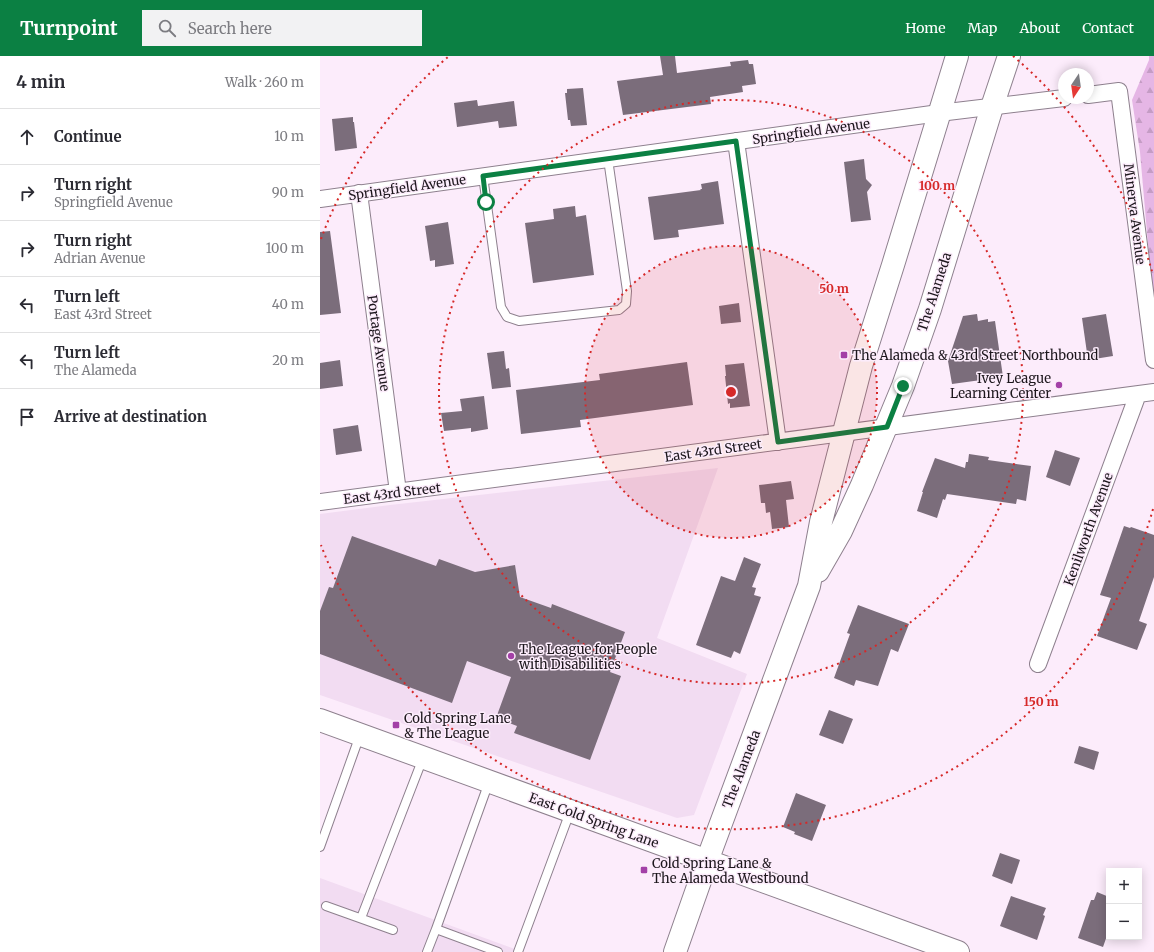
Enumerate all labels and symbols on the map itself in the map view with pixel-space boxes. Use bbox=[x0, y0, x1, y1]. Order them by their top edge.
north arrow bbox=[1058, 68, 1094, 104]
street label: Springfield Avenue bbox=[751, 115, 871, 148]
street label: Minerva Avenue bbox=[1120, 163, 1149, 266]
street label: Springfield Avenue bbox=[347, 171, 467, 204]
text: 100 m bbox=[919, 178, 955, 193]
route start bbox=[477, 193, 495, 211]
street label: The Alameda bbox=[914, 250, 955, 334]
text: 50 m bbox=[819, 281, 849, 296]
street label: Portage Avenue bbox=[363, 294, 394, 392]
place label: The Alameda & 43rd Street Northbound bbox=[852, 347, 1099, 364]
marker: The Alameda & 43rd Street Northbound bbox=[839, 350, 849, 360]
place label: Ivey League Learning Center bbox=[950, 370, 1051, 402]
route end bbox=[894, 377, 912, 395]
marker: Ivey League Learning Center bbox=[1054, 380, 1064, 390]
centre of rings bbox=[724, 385, 738, 399]
street label: East 43rd Street bbox=[663, 435, 763, 466]
street label: Kenilworth Avenue bbox=[1060, 470, 1117, 588]
street label: East 43rd Street bbox=[342, 479, 442, 508]
place label: The League for People with Disabilities bbox=[518, 641, 657, 673]
marker: The League for People with Disabilities bbox=[506, 651, 516, 661]
text: 150 m bbox=[1024, 694, 1059, 709]
place label: Cold Spring Lane & The League bbox=[404, 710, 511, 742]
marker: Cold Spring Lane & The League bbox=[391, 720, 401, 730]
street label: The Alameda bbox=[719, 728, 764, 811]
street label: East Cold Spring Lane bbox=[527, 789, 661, 852]
place label: Cold Spring Lane & The Alameda Westbound bbox=[652, 855, 809, 887]
marker: Cold Spring Lane & The Alameda Westbound bbox=[639, 865, 649, 875]

